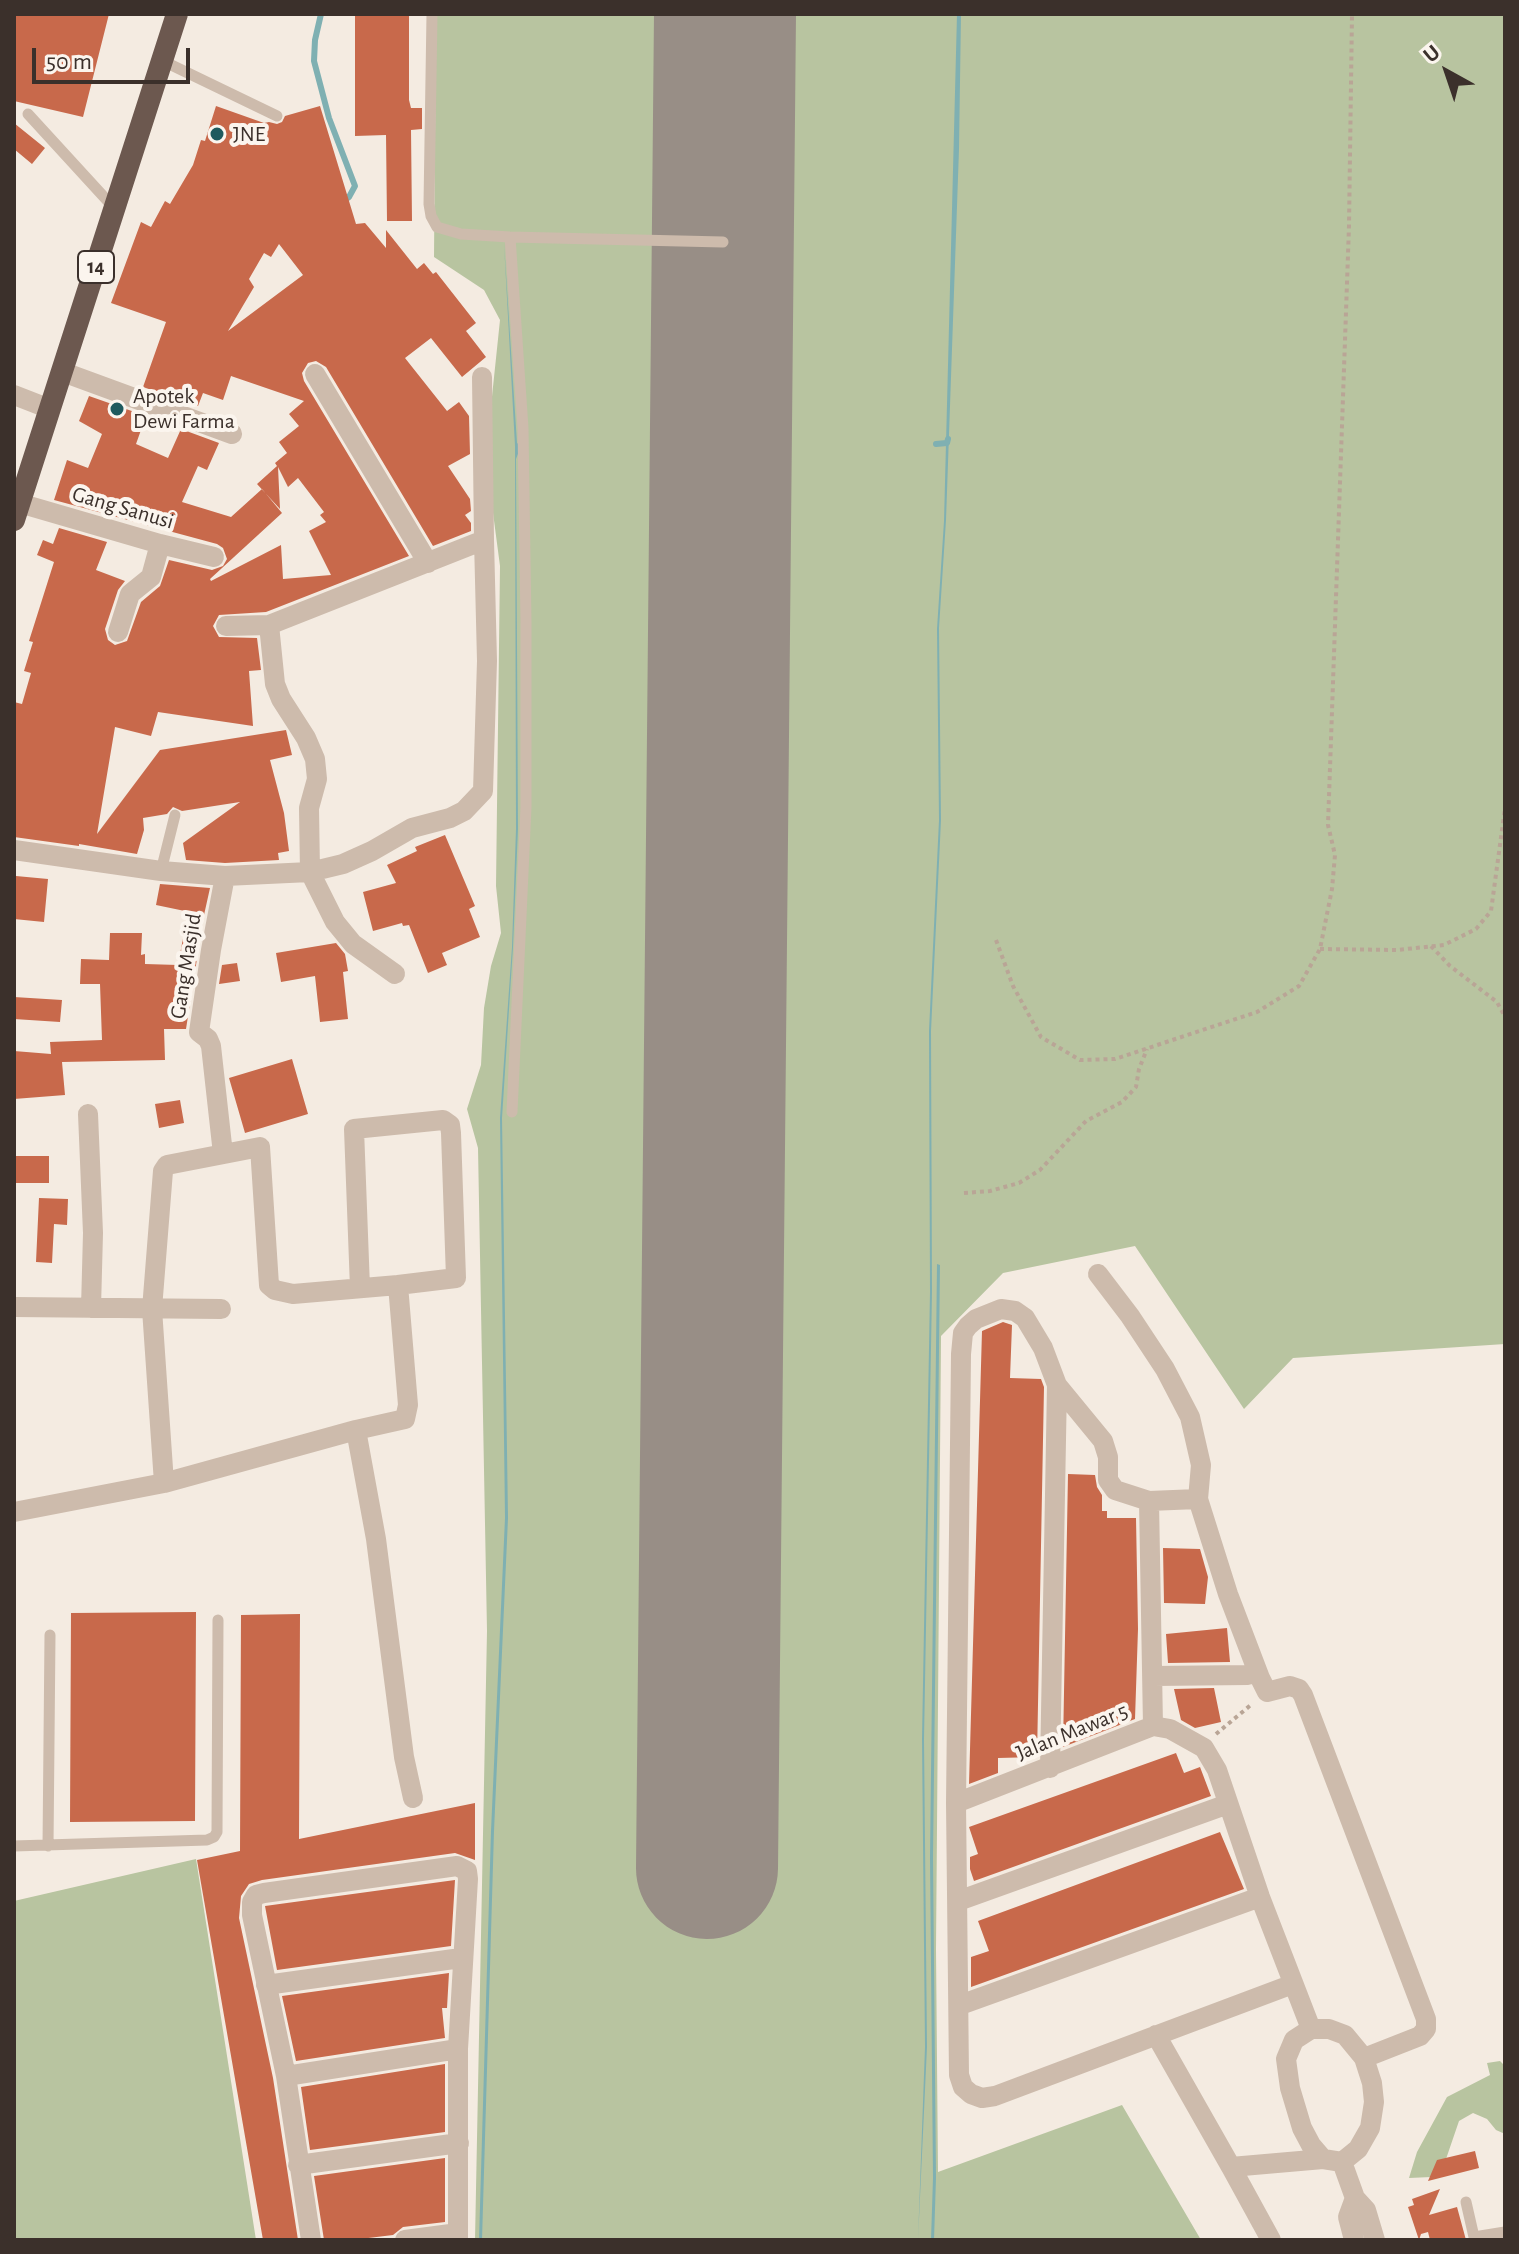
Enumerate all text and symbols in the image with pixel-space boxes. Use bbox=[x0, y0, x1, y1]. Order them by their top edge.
scale bar bbox=[36, 32, 194, 82]
north arrow bbox=[1407, 32, 1487, 112]
text: U bbox=[1419, 41, 1444, 67]
text: 50 m bbox=[46, 50, 92, 74]
place label: JNE bbox=[233, 121, 265, 147]
marker: JNE bbox=[208, 125, 226, 143]
road number: 14 bbox=[78, 251, 114, 283]
place label: Apotek Dewi Farma bbox=[133, 383, 235, 434]
marker: Apotek Dewi Farma bbox=[108, 400, 126, 418]
street label: Gang Sanusi bbox=[69, 481, 177, 535]
street label: Gang Masjid bbox=[165, 911, 207, 1021]
street label: Jalan Mawar 5 bbox=[1012, 1698, 1132, 1766]

